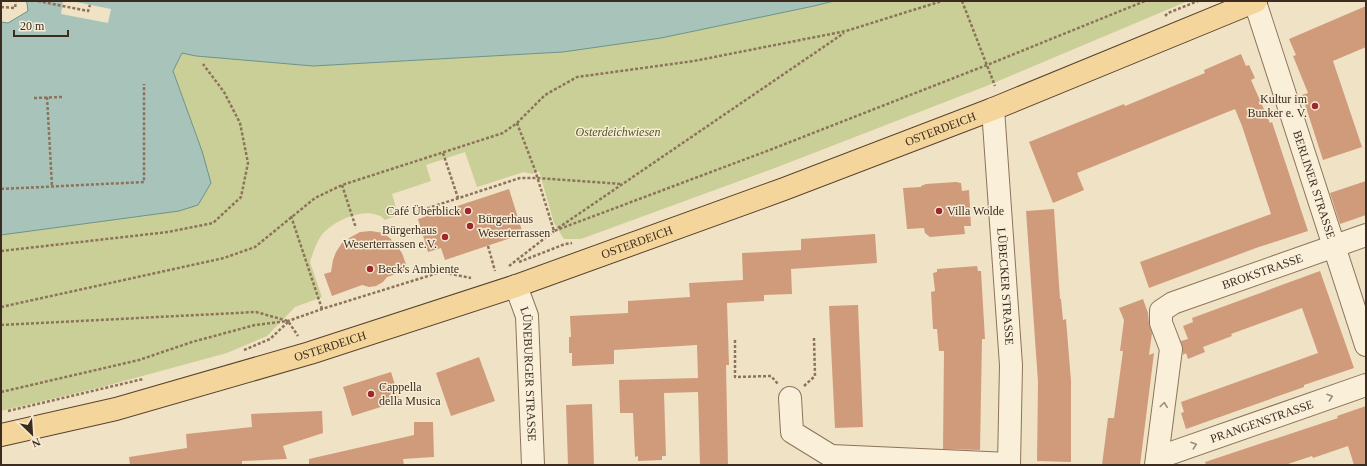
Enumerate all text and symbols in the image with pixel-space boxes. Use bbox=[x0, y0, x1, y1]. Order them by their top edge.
scale bar bbox=[14, 12, 68, 38]
text: 20 m bbox=[20, 19, 45, 33]
place label: Kultur im Bunker e. V. bbox=[1247, 92, 1308, 120]
marker: Kultur im Bunker e. V. bbox=[1310, 101, 1320, 111]
street label: OSTERDEICH bbox=[903, 109, 978, 149]
park label: Osterdeichwiesen bbox=[576, 125, 660, 139]
street label: BERLINER STRASSE bbox=[1290, 129, 1338, 241]
place label: Café Überblick bbox=[386, 204, 460, 218]
place label: Villa Wolde bbox=[947, 204, 1004, 218]
marker: Café Überblick bbox=[463, 206, 473, 216]
marker: Villa Wolde bbox=[934, 206, 944, 216]
place label: Bürgerhaus Weserterrassen bbox=[478, 212, 550, 240]
marker: Bürgerhaus Weserterrassen bbox=[465, 221, 475, 231]
place label: Bürgerhaus Weserterrassen e.V. bbox=[343, 223, 437, 251]
street label: OSTERDEICH bbox=[599, 223, 675, 262]
street label: LÜBECKER STRASSE bbox=[994, 227, 1017, 346]
marker: Bürgerhaus Weserterrassen e.V. bbox=[440, 232, 450, 242]
street label: BROKSTRASSE bbox=[1220, 251, 1305, 292]
place label: Beck's Ambiente bbox=[378, 262, 459, 276]
marker: Beck's Ambiente bbox=[365, 264, 375, 274]
street label: LÜNEBURGER STRASSE bbox=[517, 305, 539, 442]
street label: OSTERDEICH bbox=[292, 328, 368, 364]
place label: Cappella della Musica bbox=[379, 380, 441, 408]
marker: Cappella della Musica bbox=[366, 389, 376, 399]
one-way arrow bbox=[1326, 394, 1333, 402]
street label: PRANGENSTRASSE bbox=[1208, 397, 1315, 446]
one-way arrow bbox=[1159, 402, 1168, 408]
north arrow bbox=[12, 414, 52, 454]
text: N bbox=[30, 436, 42, 450]
one-way arrow bbox=[1190, 441, 1197, 450]

